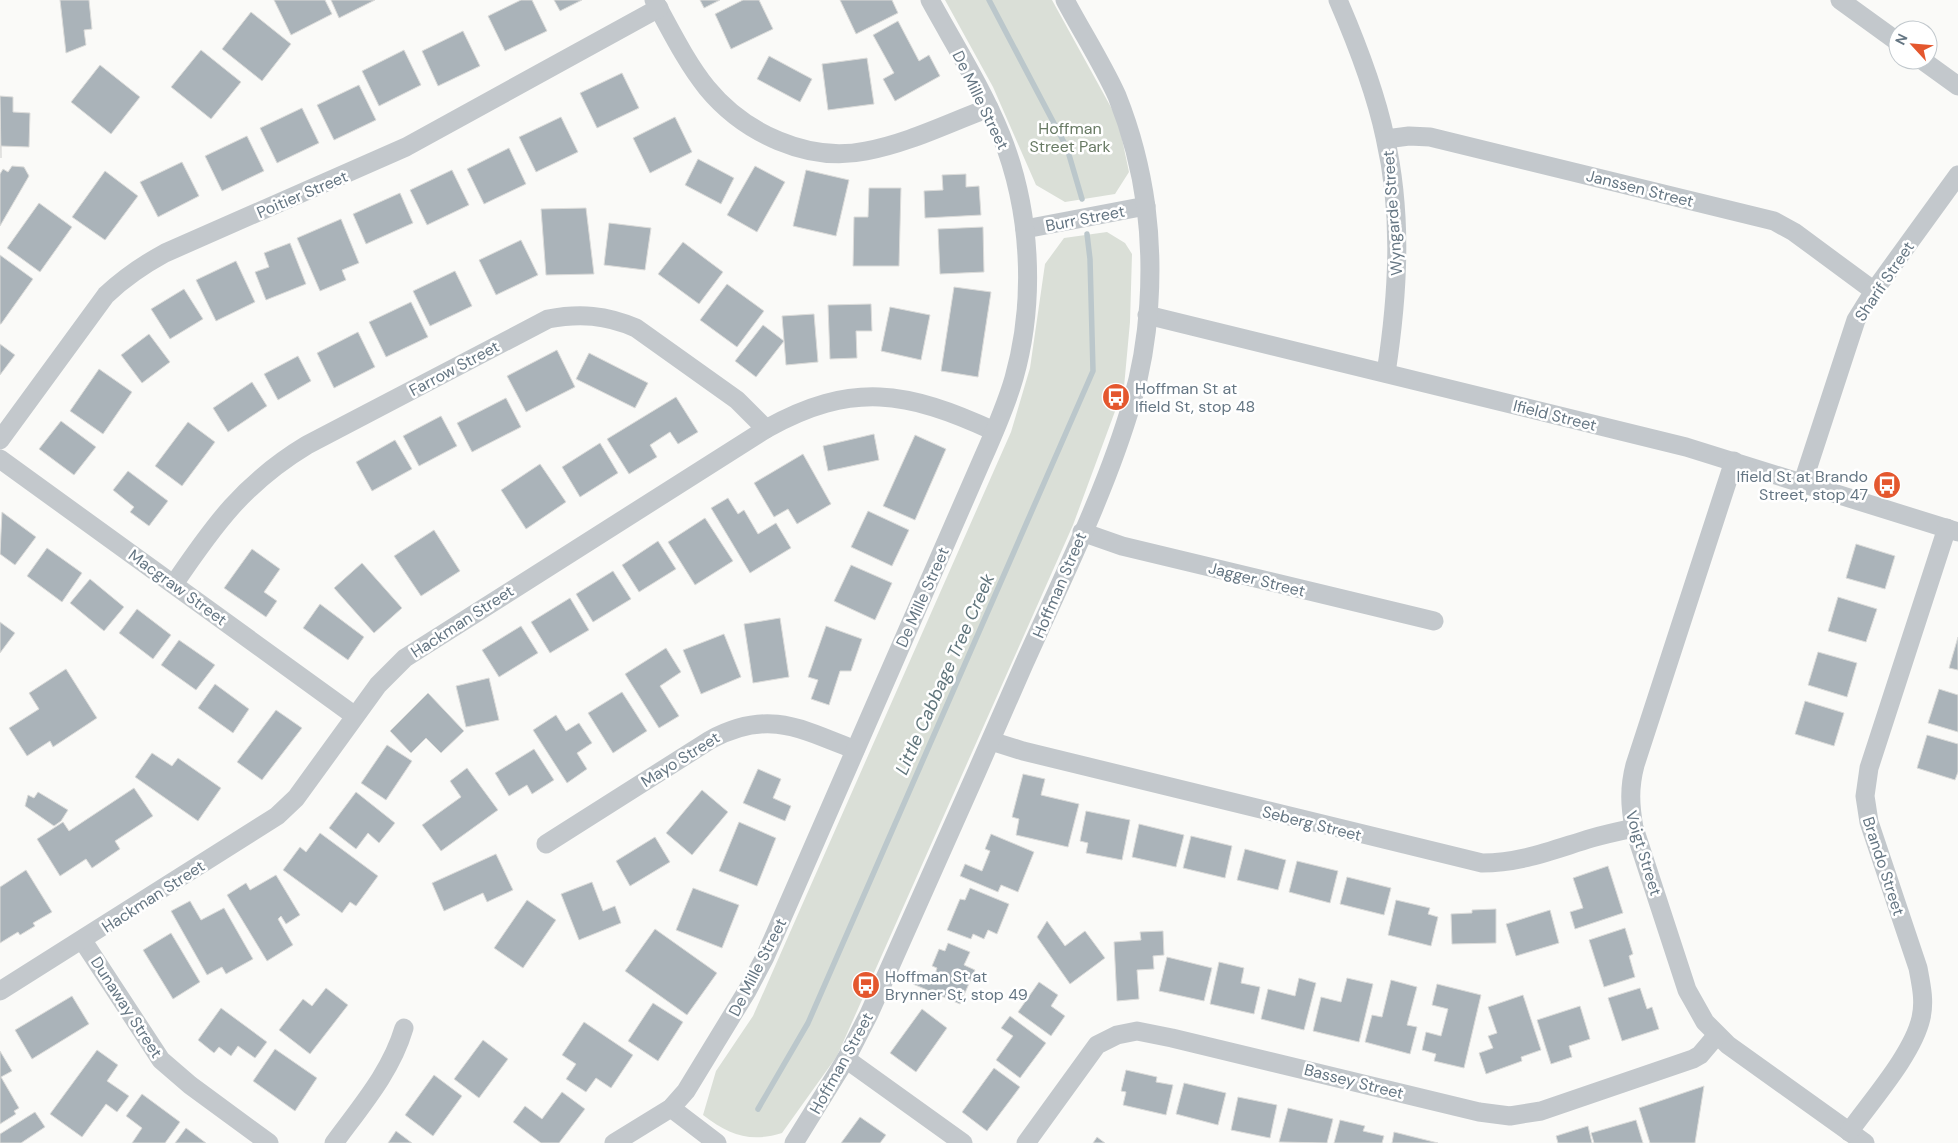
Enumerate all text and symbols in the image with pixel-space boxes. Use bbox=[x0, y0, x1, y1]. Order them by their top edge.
north arrow bbox=[1888, 20, 1938, 70]
text: N bbox=[1891, 31, 1912, 48]
street label: De Mille Street bbox=[948, 47, 1014, 153]
park label: Hoffman Street Park bbox=[1029, 118, 1111, 157]
street label: Wyngarde Street bbox=[1378, 150, 1407, 276]
street label: Janssen Street bbox=[1584, 165, 1696, 212]
street label: Poitier Street bbox=[254, 166, 351, 223]
street label: Burr Street bbox=[1044, 201, 1126, 236]
street label: Sharif Street bbox=[1850, 237, 1919, 325]
street label: Farrow Street bbox=[405, 336, 503, 401]
place label: Hoffman St at Ifield St, stop 48 bbox=[1135, 378, 1255, 417]
bus stop icon: Hoffman St at Ifield St, stop 48 bbox=[1101, 382, 1131, 412]
street label: Ifield Street bbox=[1511, 395, 1599, 436]
place label: Ifield St at Brando Street, stop 47 bbox=[1737, 466, 1868, 505]
bus stop icon: Ifield St at Brando Street, stop 47 bbox=[1872, 470, 1902, 500]
street label: Hoffman Street bbox=[1028, 529, 1091, 641]
street label: De Mille Street bbox=[891, 544, 954, 651]
street label: Macgraw Street bbox=[124, 545, 231, 630]
street label: Jagger Street bbox=[1206, 557, 1307, 602]
water label: Little Cabbage Tree Creek bbox=[890, 569, 1001, 778]
street label: Hackman Street bbox=[407, 580, 518, 663]
street label: Mayo Street bbox=[637, 727, 724, 792]
street label: Seberg Street bbox=[1260, 801, 1364, 846]
street label: Voigt Street bbox=[1621, 808, 1666, 898]
street label: Brando Street bbox=[1858, 814, 1909, 918]
street label: Hackman Street bbox=[98, 855, 209, 938]
street label: De Mille Street bbox=[724, 915, 791, 1020]
street label: Dunaway Street bbox=[86, 953, 167, 1062]
place label: Hoffman St at Brynner St, stop 49 bbox=[885, 966, 1028, 1005]
bus stop icon: Hoffman St at Brynner St, stop 49 bbox=[851, 970, 881, 1000]
street label: Hoffman Street bbox=[805, 1009, 878, 1118]
street label: Bassey Street bbox=[1302, 1059, 1406, 1104]

